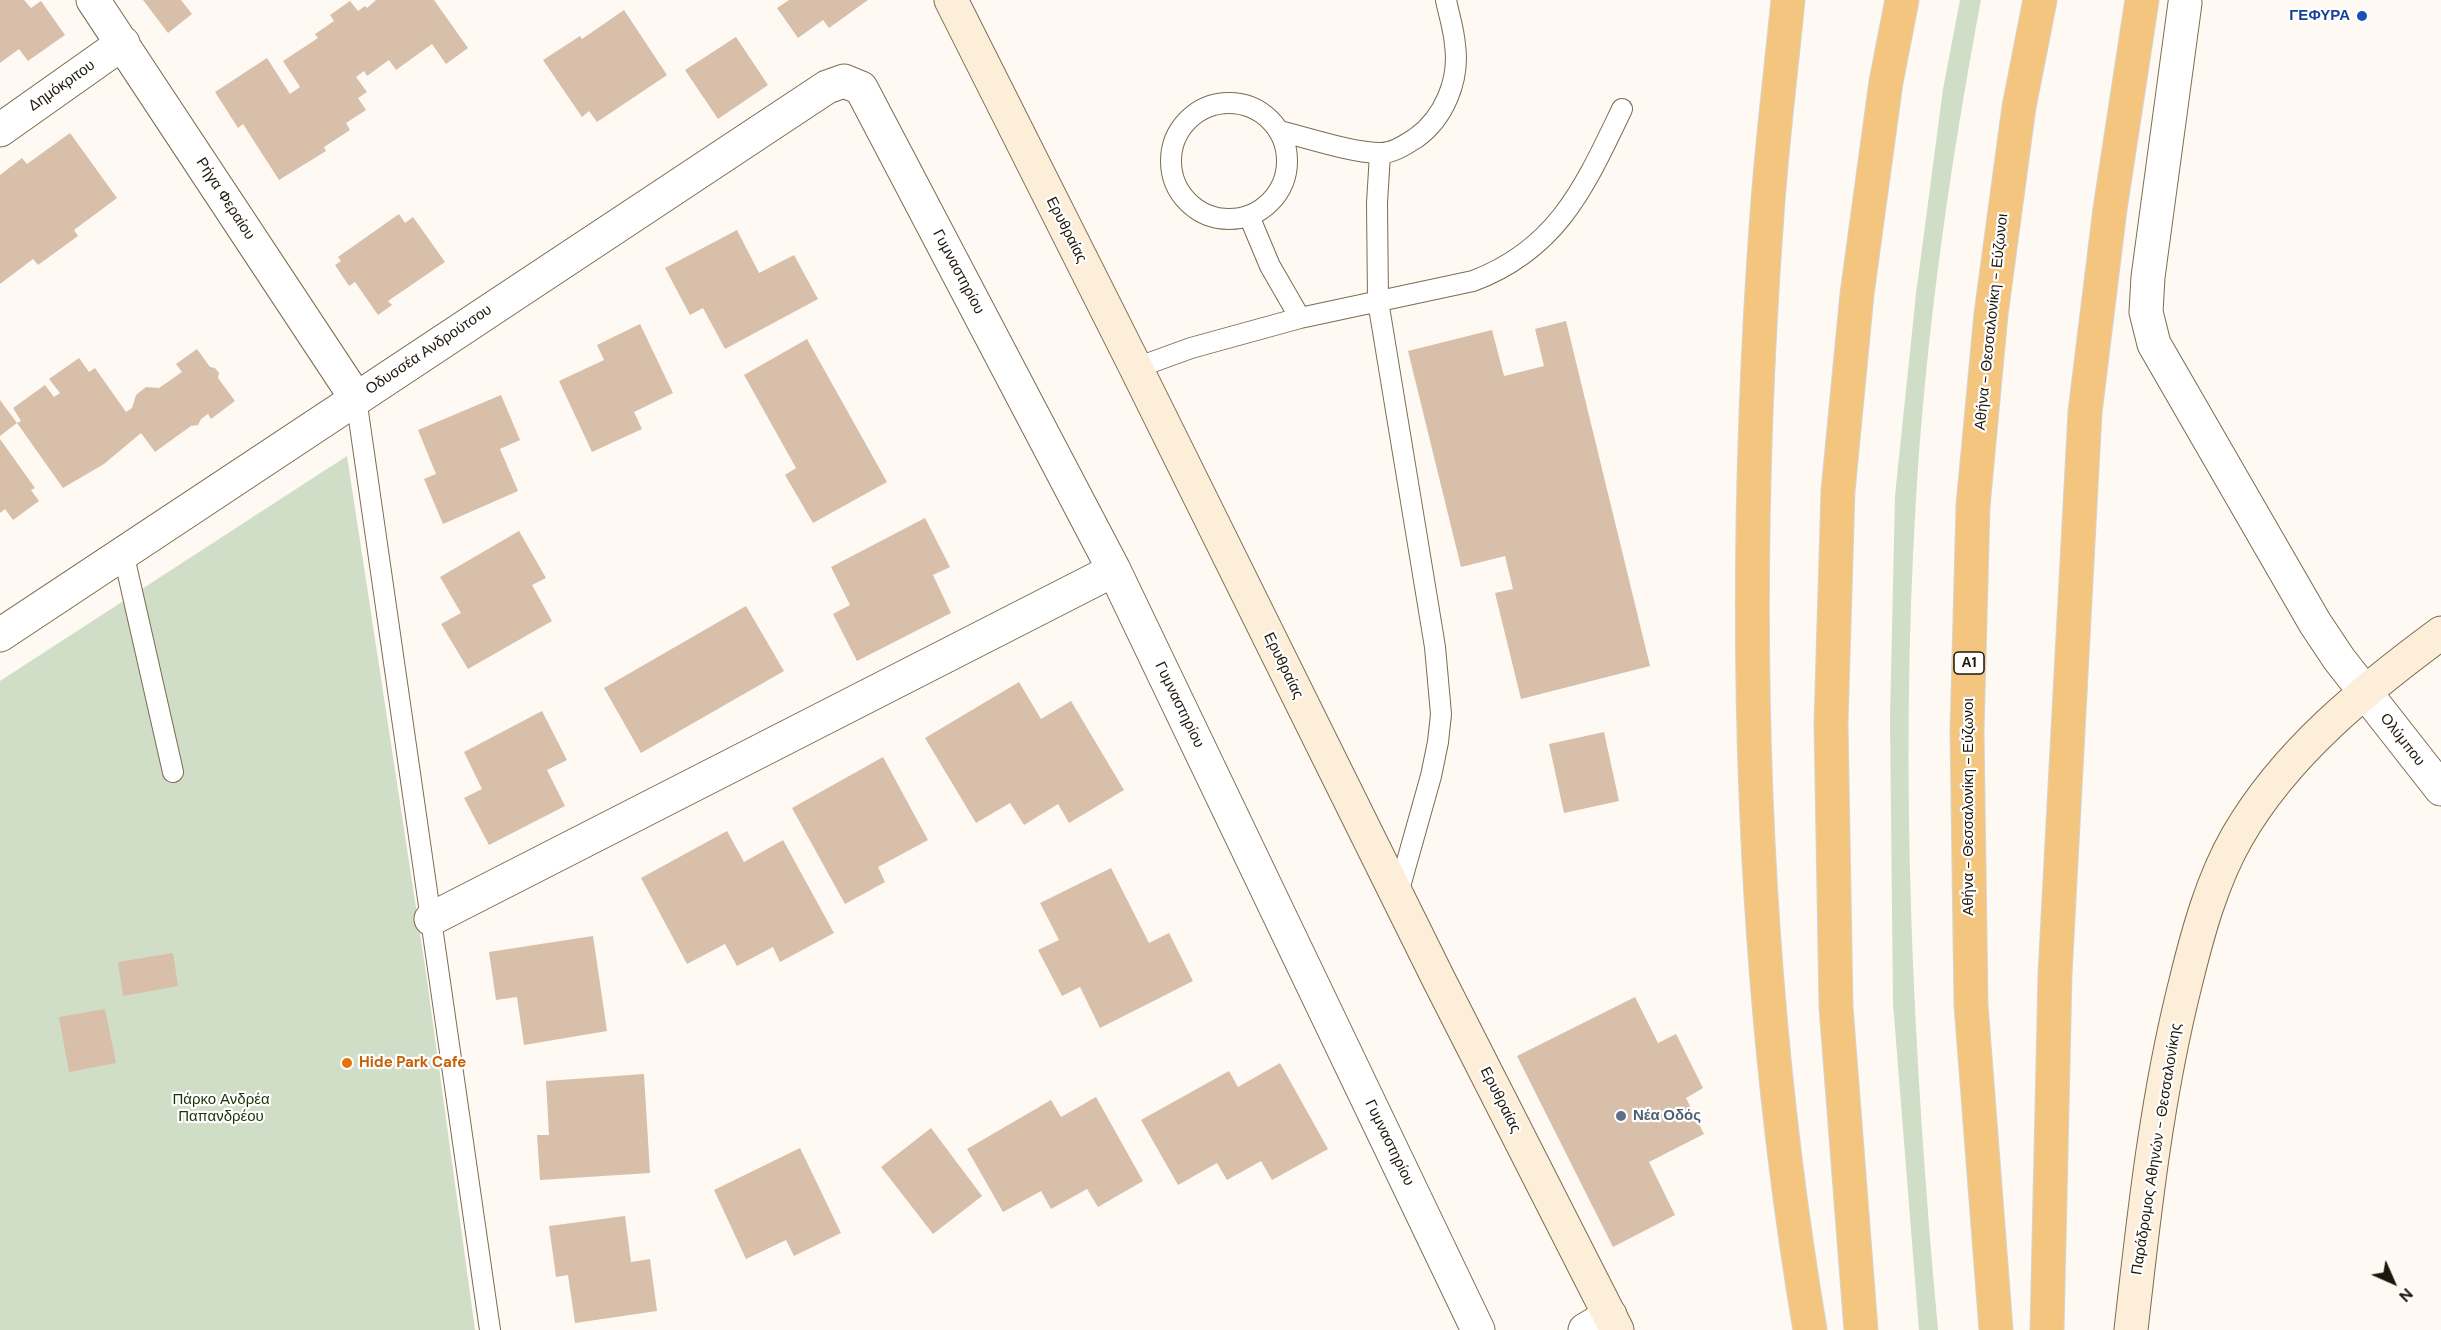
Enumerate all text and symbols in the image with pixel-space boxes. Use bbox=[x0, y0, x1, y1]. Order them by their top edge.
place label: ΓΕΦΥΡΑ bbox=[2289, 7, 2350, 25]
marker: ΓΕΦΥΡΑ bbox=[2355, 9, 2369, 23]
street label: Δημόκριτου bbox=[25, 57, 99, 115]
street label: Ρήγα Φεραίου bbox=[192, 155, 258, 243]
street label: Ερυθραίας bbox=[1042, 194, 1090, 266]
street label: Αθήνα - Θεσσαλονίκη - Εύζωνοι bbox=[1972, 213, 2012, 431]
street label: Γυμναστηρίου bbox=[928, 227, 988, 317]
street label: Οδυσσέα Ανδρούτσου bbox=[363, 301, 495, 399]
street label: Ερυθραίας bbox=[1259, 630, 1307, 702]
road number: Α1 bbox=[1954, 652, 1984, 674]
street label: Γυμναστηρίου bbox=[1150, 659, 1208, 751]
street label: Αθήνα - Θεσσαλονίκη - Εύζωνοι bbox=[1960, 698, 1978, 916]
street label: Ολύμπου bbox=[2376, 710, 2428, 770]
street label: Παράδρομος Αθηνών - Θεσσαλονίκης bbox=[2128, 1022, 2186, 1276]
place label: Hide Park Cafe bbox=[359, 1054, 466, 1072]
marker: Hide Park Cafe bbox=[340, 1056, 354, 1070]
street label: Ερυθραίας bbox=[1476, 1064, 1524, 1136]
park label: Πάρκο Ανδρέα Παπανδρέου bbox=[172, 1091, 270, 1126]
street label: Γυμναστηρίου bbox=[1360, 1097, 1418, 1189]
place label: Νέα Οδός bbox=[1633, 1107, 1701, 1125]
marker: Νέα Οδός bbox=[1614, 1109, 1628, 1123]
north arrow bbox=[2363, 1252, 2423, 1312]
text: N bbox=[2395, 1284, 2418, 1307]

